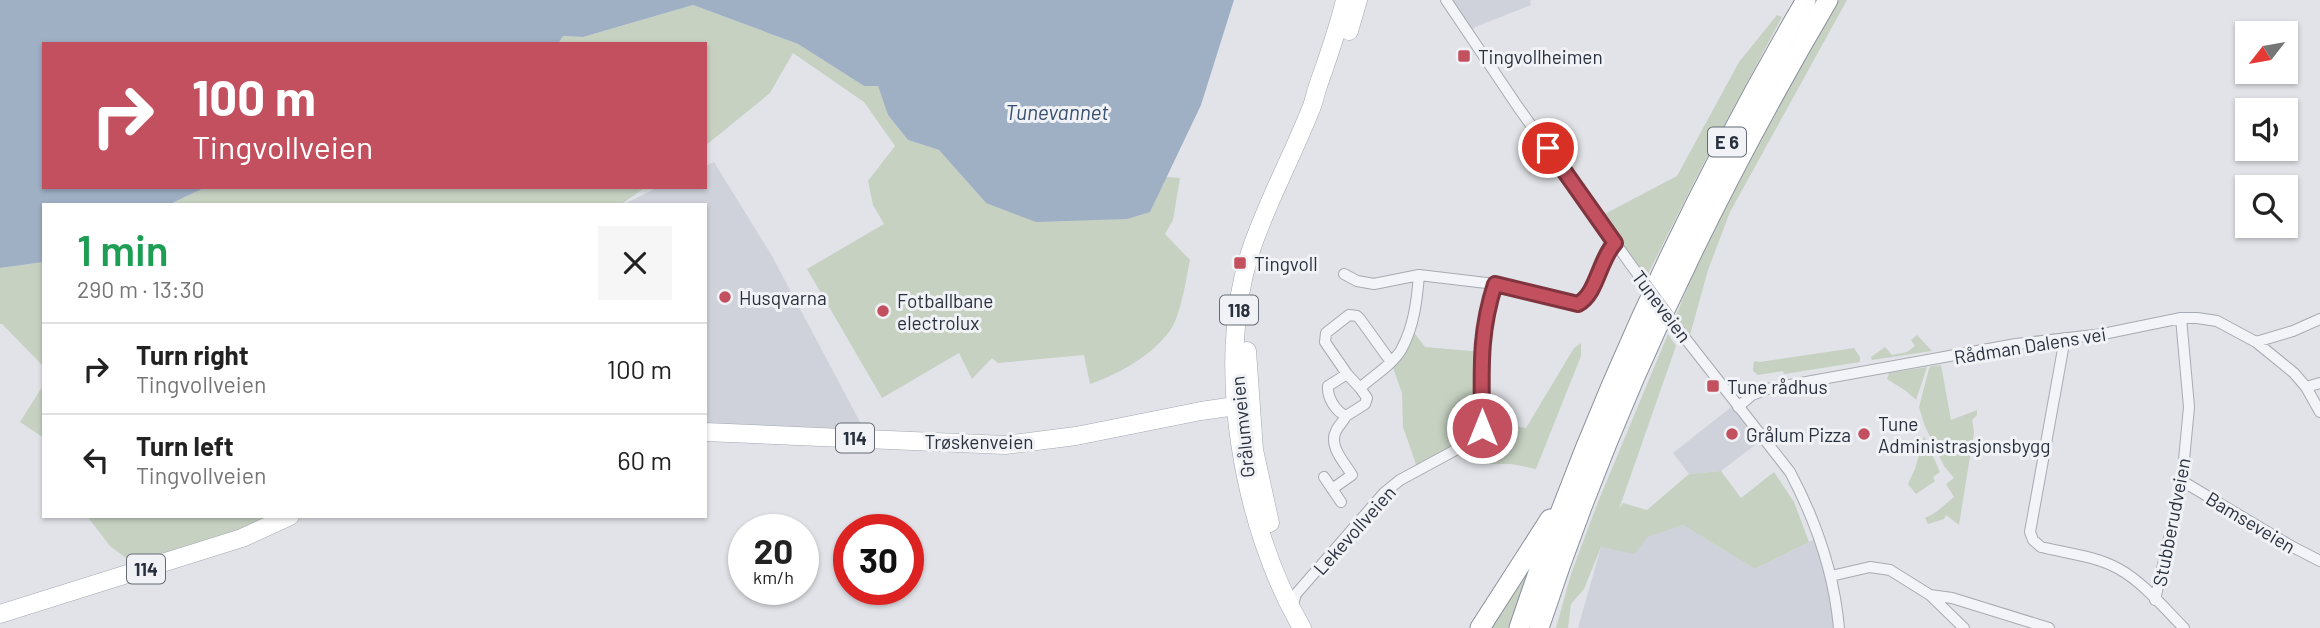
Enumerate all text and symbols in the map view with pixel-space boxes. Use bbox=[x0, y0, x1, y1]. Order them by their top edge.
north arrow bbox=[2235, 21, 2298, 84]
map controls bbox=[2235, 21, 2298, 238]
place label: Tingvollheimen bbox=[1478, 45, 1603, 68]
marker: Tingvollheimen bbox=[1456, 48, 1472, 64]
text: 100 m bbox=[192, 67, 316, 126]
icon: right bbox=[77, 70, 168, 161]
button: sound bbox=[2235, 98, 2298, 161]
water label: Tunevannet bbox=[1005, 99, 1109, 124]
pin bbox=[1518, 118, 1578, 178]
text: Tingvollveien bbox=[192, 127, 373, 165]
road number: E 6 bbox=[1708, 127, 1746, 156]
icon: arrive bbox=[1529, 129, 1567, 167]
button: search bbox=[2235, 175, 2298, 238]
text: 1 min bbox=[77, 224, 169, 274]
button: close bbox=[598, 226, 672, 300]
place label: Tingvoll bbox=[1254, 252, 1318, 275]
marker: Tingvoll bbox=[1232, 255, 1248, 271]
street label: Tuneveien bbox=[1627, 265, 1697, 347]
text: 290 m · 13:30 bbox=[77, 275, 205, 303]
place label: Husqvarna bbox=[739, 286, 827, 309]
marker: Husqvarna bbox=[717, 289, 733, 305]
place label: Fotballbane electrolux bbox=[897, 289, 993, 334]
road number: 118 bbox=[1220, 296, 1258, 324]
marker: Fotballbane electrolux bbox=[875, 303, 891, 319]
street label: Rådman Dalens vei bbox=[1952, 322, 2108, 368]
text: Turn right bbox=[136, 339, 249, 370]
icon: right bbox=[77, 350, 115, 388]
text: 100 m bbox=[607, 353, 672, 384]
text: Tingvollveien bbox=[136, 370, 266, 398]
street label: Grålumveien bbox=[1225, 375, 1259, 479]
place label: Tune rådhus bbox=[1727, 375, 1828, 398]
marker: Tune rådhus bbox=[1705, 378, 1721, 394]
position arrow bbox=[1445, 391, 1519, 465]
place label: Tune Administrasjonsbygg bbox=[1878, 412, 2050, 457]
place label: Grålum Pizza bbox=[1746, 423, 1851, 446]
road number: 114 bbox=[836, 424, 874, 452]
marker: Grålum Pizza bbox=[1724, 426, 1740, 442]
marker: Tune Administrasjonsbygg bbox=[1856, 426, 1872, 442]
text: Turn left bbox=[136, 430, 234, 461]
street label: Trøskenveien bbox=[924, 430, 1034, 453]
icon: left bbox=[77, 441, 115, 479]
text: 60 m bbox=[617, 444, 672, 475]
street label: Stubberudveien bbox=[2147, 456, 2195, 588]
text: Tingvollveien bbox=[136, 461, 266, 489]
street label: Lekevollveien bbox=[1308, 481, 1400, 579]
street label: Bamseveien bbox=[2202, 486, 2300, 558]
speed limit sign: 30 bbox=[833, 514, 924, 605]
text: 20 bbox=[754, 529, 793, 571]
road number: 114 bbox=[127, 554, 165, 584]
text: km/h bbox=[753, 566, 794, 588]

